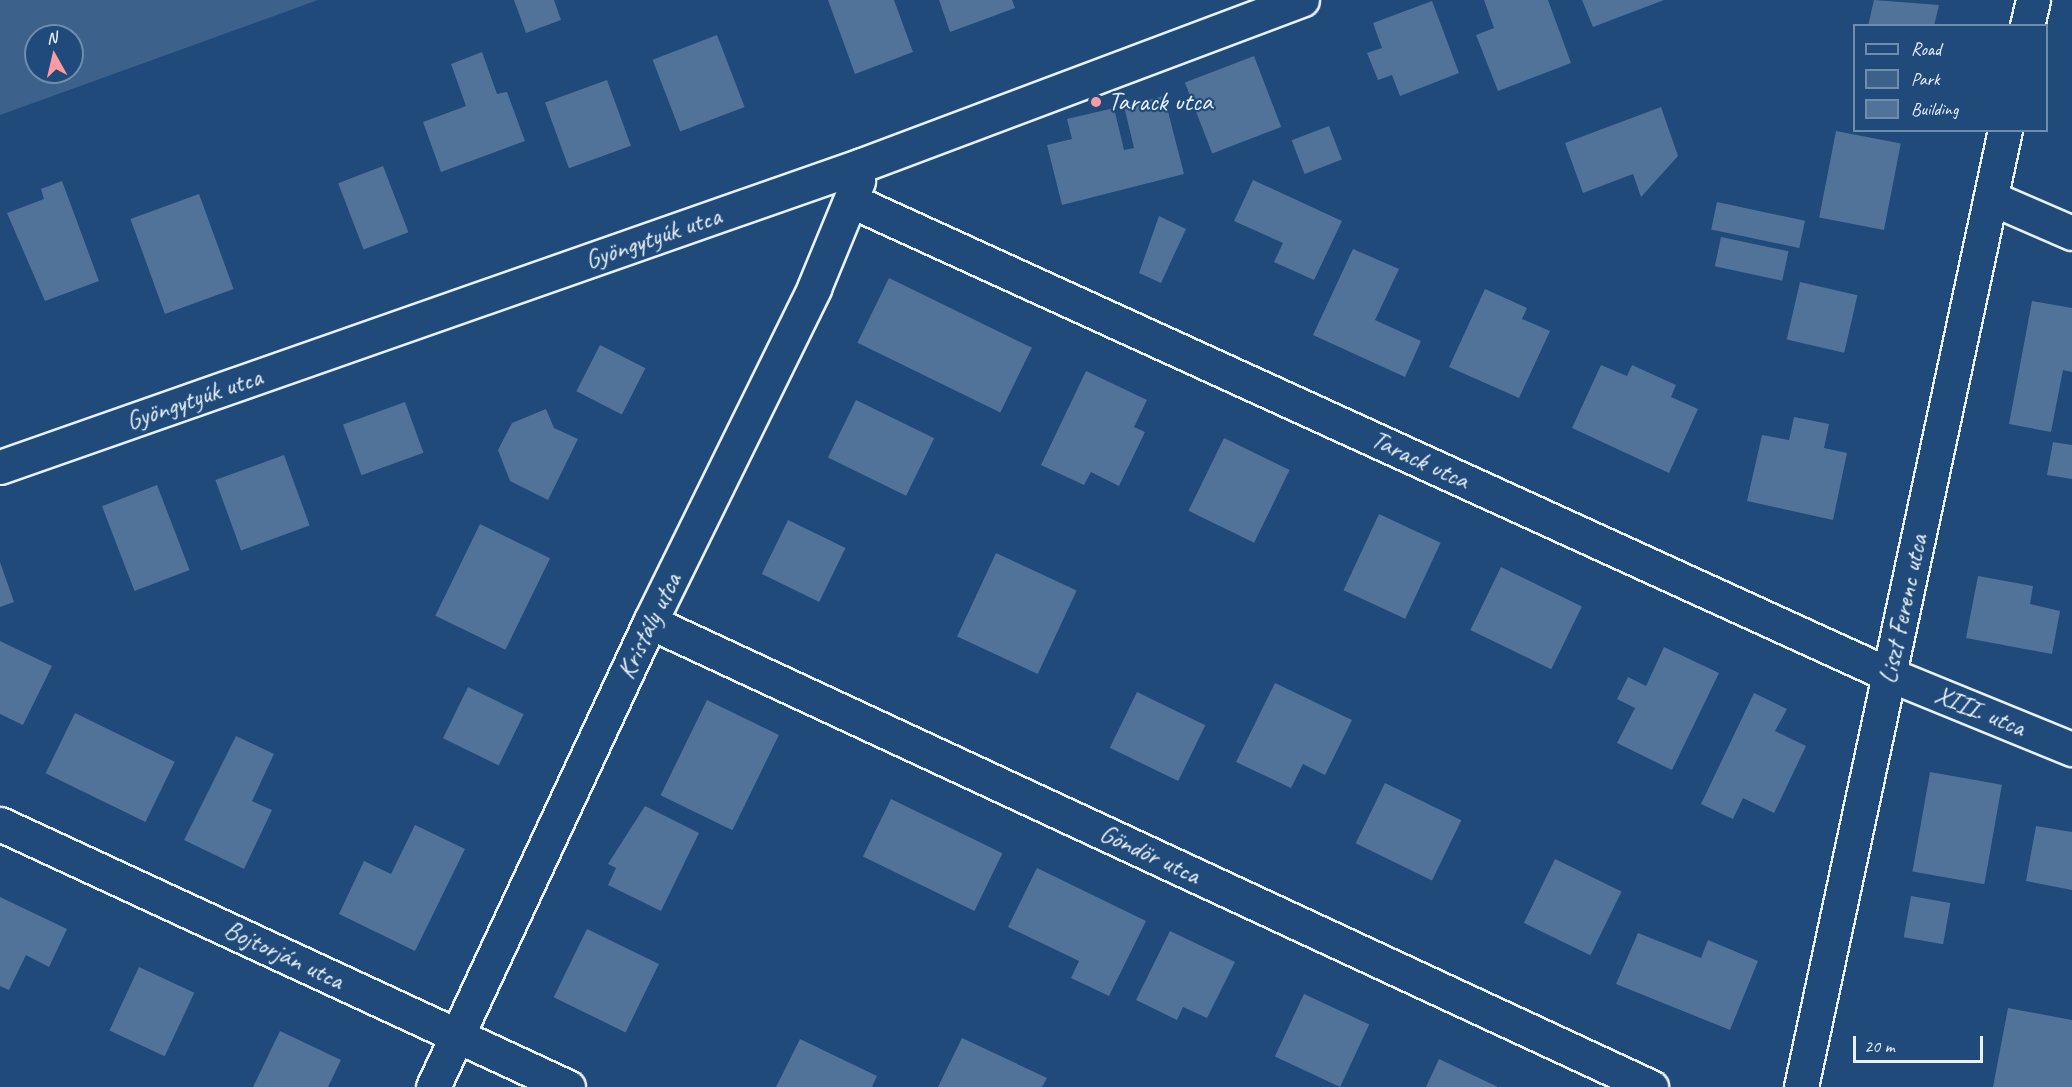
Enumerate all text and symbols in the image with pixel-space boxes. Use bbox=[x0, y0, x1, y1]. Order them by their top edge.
north arrow bbox=[24, 24, 84, 84]
legend bbox=[1853, 24, 2048, 132]
text: N bbox=[45, 28, 58, 49]
text: Road bbox=[1911, 38, 1941, 60]
text: Park bbox=[1911, 68, 1940, 90]
place label: Tarack utca bbox=[1108, 86, 1211, 118]
marker: Tarack utca bbox=[1089, 95, 1103, 109]
text: Building bbox=[1911, 98, 1958, 120]
street label: Gyöngytyúk utca bbox=[581, 200, 725, 276]
street label: Gyöngytyúk utca bbox=[122, 361, 266, 437]
street label: Tarack utca bbox=[1367, 424, 1473, 496]
street label: Liszt Ferenc utca bbox=[1872, 532, 1934, 686]
street label: Kristály utca bbox=[610, 568, 688, 684]
street label: XIII. utca bbox=[1930, 679, 2030, 743]
street label: Göndör utca bbox=[1095, 817, 1205, 891]
street label: Bojtorján utca bbox=[220, 914, 348, 996]
scale bar bbox=[1856, 1024, 1986, 1062]
text: 20 m bbox=[1864, 1035, 1895, 1057]

